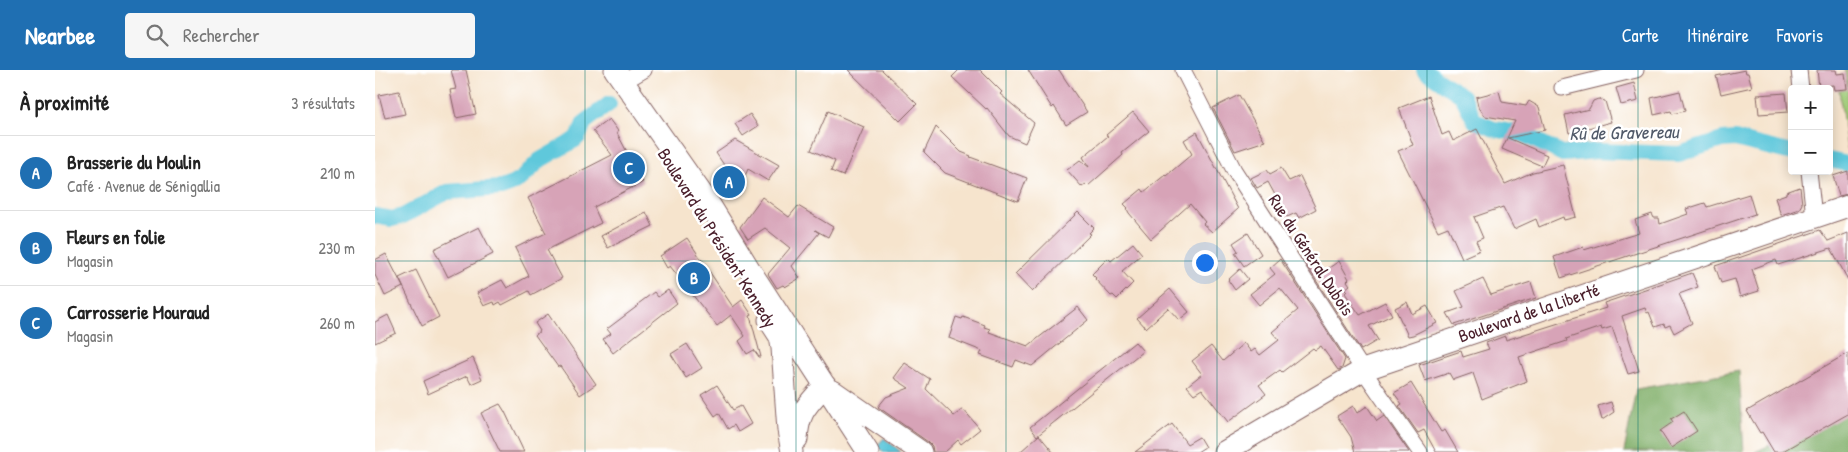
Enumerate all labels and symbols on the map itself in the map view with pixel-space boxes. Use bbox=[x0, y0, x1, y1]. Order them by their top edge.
water label: Rû de Gravereau bbox=[1569, 118, 1680, 146]
street label: Boulevard du Président Kennedy bbox=[653, 144, 781, 332]
pin: C bbox=[613, 149, 645, 187]
pin: A bbox=[713, 163, 745, 201]
street label: Rue du Général Dubois bbox=[1263, 189, 1360, 320]
your location bbox=[1192, 250, 1218, 276]
pin: B bbox=[678, 259, 710, 297]
street label: Boulevard de la Liberté bbox=[1455, 277, 1603, 348]

